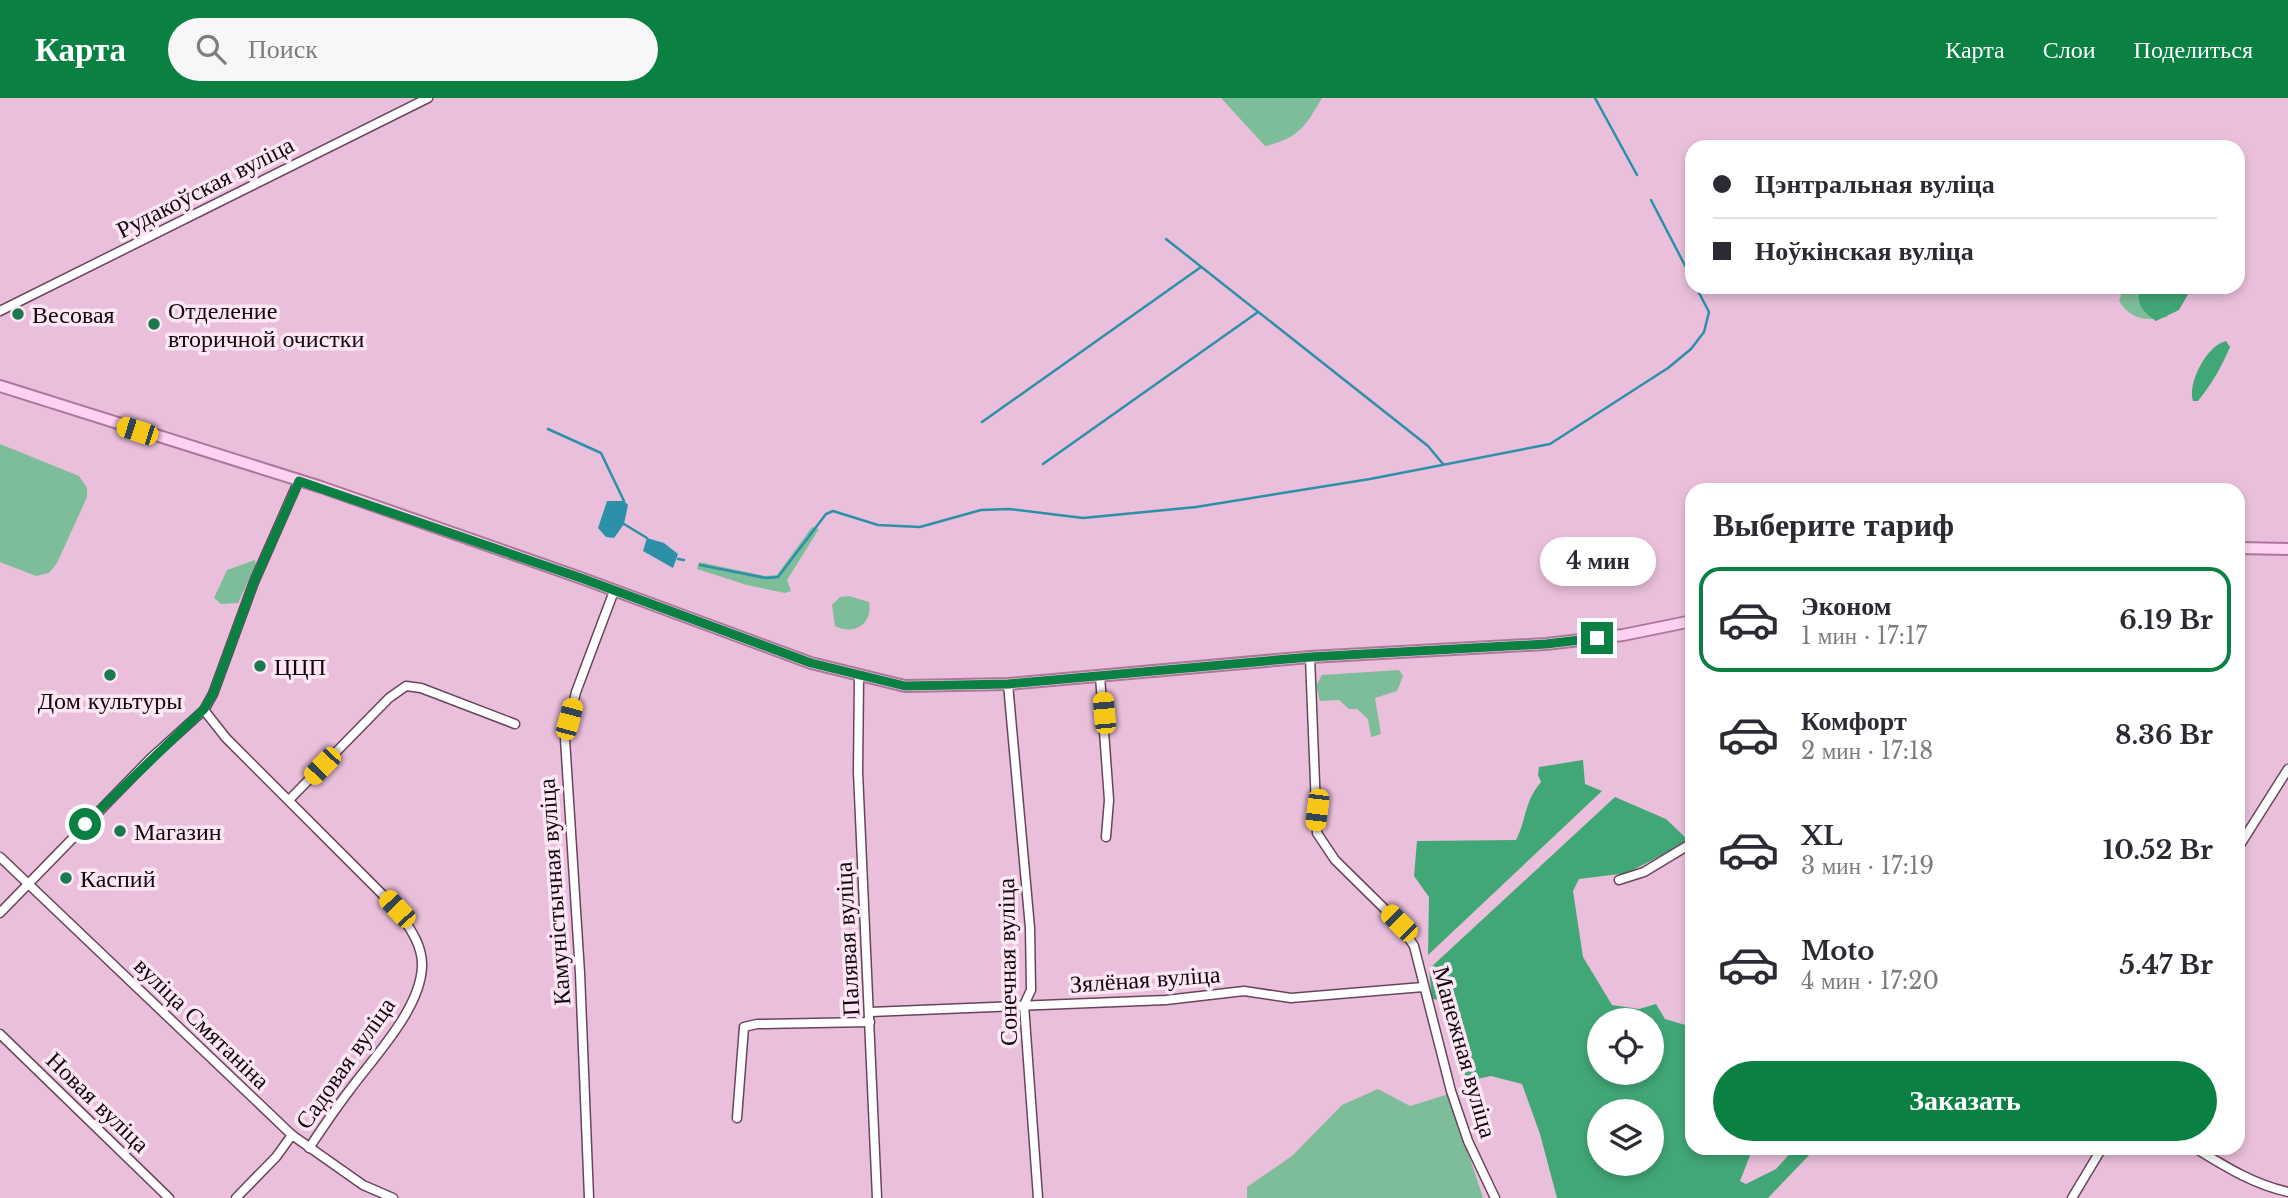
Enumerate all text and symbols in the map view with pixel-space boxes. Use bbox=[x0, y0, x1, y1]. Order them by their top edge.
search box bbox=[168, 18, 658, 81]
text: Карта bbox=[35, 29, 126, 70]
icon: search bbox=[192, 30, 230, 68]
text: Поиск bbox=[248, 33, 318, 65]
text: Карта bbox=[1945, 35, 2005, 64]
text: Слои bbox=[2043, 35, 2096, 64]
text: Поделиться bbox=[2134, 35, 2253, 64]
street label: Рудакоўская вуліца bbox=[111, 130, 299, 244]
text: Цэнтральная вуліца bbox=[1755, 168, 1995, 200]
text: Ноўкінская вуліца bbox=[1755, 235, 1974, 267]
place label: Отделение вторичной очистки bbox=[168, 296, 364, 353]
place label: Весовая bbox=[32, 300, 115, 329]
marker: Весовая bbox=[10, 306, 26, 322]
marker: Отделение вторичной очистки bbox=[146, 316, 162, 332]
car bbox=[114, 415, 161, 447]
text: Выберите тариф bbox=[1713, 505, 1954, 545]
callout: 4 мин bbox=[1539, 536, 1655, 586]
text: 4 мин bbox=[1566, 547, 1630, 575]
icon: car bbox=[1717, 588, 1780, 651]
text: Эконом bbox=[1801, 590, 1891, 622]
text: 6.19 Br bbox=[2119, 604, 2213, 636]
route end bbox=[1581, 622, 1613, 654]
text: 1 мин · 17:17 bbox=[1801, 622, 1927, 650]
place label: ЦЦП bbox=[274, 652, 326, 681]
marker: ЦЦП bbox=[252, 658, 268, 674]
marker: Дом культуры bbox=[102, 667, 118, 683]
place label: Дом культуры bbox=[38, 686, 182, 715]
car bbox=[1092, 691, 1117, 735]
car bbox=[554, 696, 585, 742]
icon: car bbox=[1717, 703, 1780, 766]
text: Комфорт bbox=[1801, 705, 1907, 737]
text: 8.36 Br bbox=[2115, 719, 2213, 751]
text: 2 мин · 17:18 bbox=[1801, 737, 1933, 765]
car bbox=[300, 744, 345, 788]
street label: Камуністычная вуліца bbox=[532, 777, 576, 1006]
car bbox=[1305, 788, 1330, 832]
route start bbox=[69, 808, 101, 840]
place label: Магазин bbox=[134, 817, 222, 846]
icon: car bbox=[1717, 818, 1780, 881]
text: XL bbox=[1801, 820, 1843, 852]
marker: Магазин bbox=[112, 823, 128, 839]
text: 10.52 Br bbox=[2103, 834, 2213, 866]
text: 3 мин · 17:19 bbox=[1801, 852, 1934, 880]
street label: Палявая вуліца bbox=[828, 861, 866, 1017]
place label: Каспий bbox=[80, 864, 156, 893]
marker: Каспий bbox=[58, 870, 74, 886]
street label: Сонечная вуліца bbox=[991, 877, 1023, 1046]
car bbox=[375, 886, 420, 932]
car bbox=[1377, 901, 1422, 945]
icon: car bbox=[1717, 933, 1780, 996]
text: Moto bbox=[1801, 935, 1874, 967]
text: 5.47 Br bbox=[2120, 949, 2213, 981]
street label: вуліца Смятаніна bbox=[128, 951, 276, 1095]
street label: Зялёная вуліца bbox=[1069, 959, 1222, 999]
street label: Манежная вуліца bbox=[1427, 963, 1503, 1141]
text: 4 мин · 17:20 bbox=[1801, 967, 1939, 995]
street label: Садовая вуліца bbox=[289, 991, 401, 1134]
map controls bbox=[1587, 1008, 1664, 1176]
button: locate bbox=[1587, 1008, 1664, 1085]
street label: Новая вуліца bbox=[40, 1046, 156, 1159]
button: Заказать bbox=[1713, 1061, 2217, 1141]
button: layers bbox=[1587, 1099, 1664, 1176]

